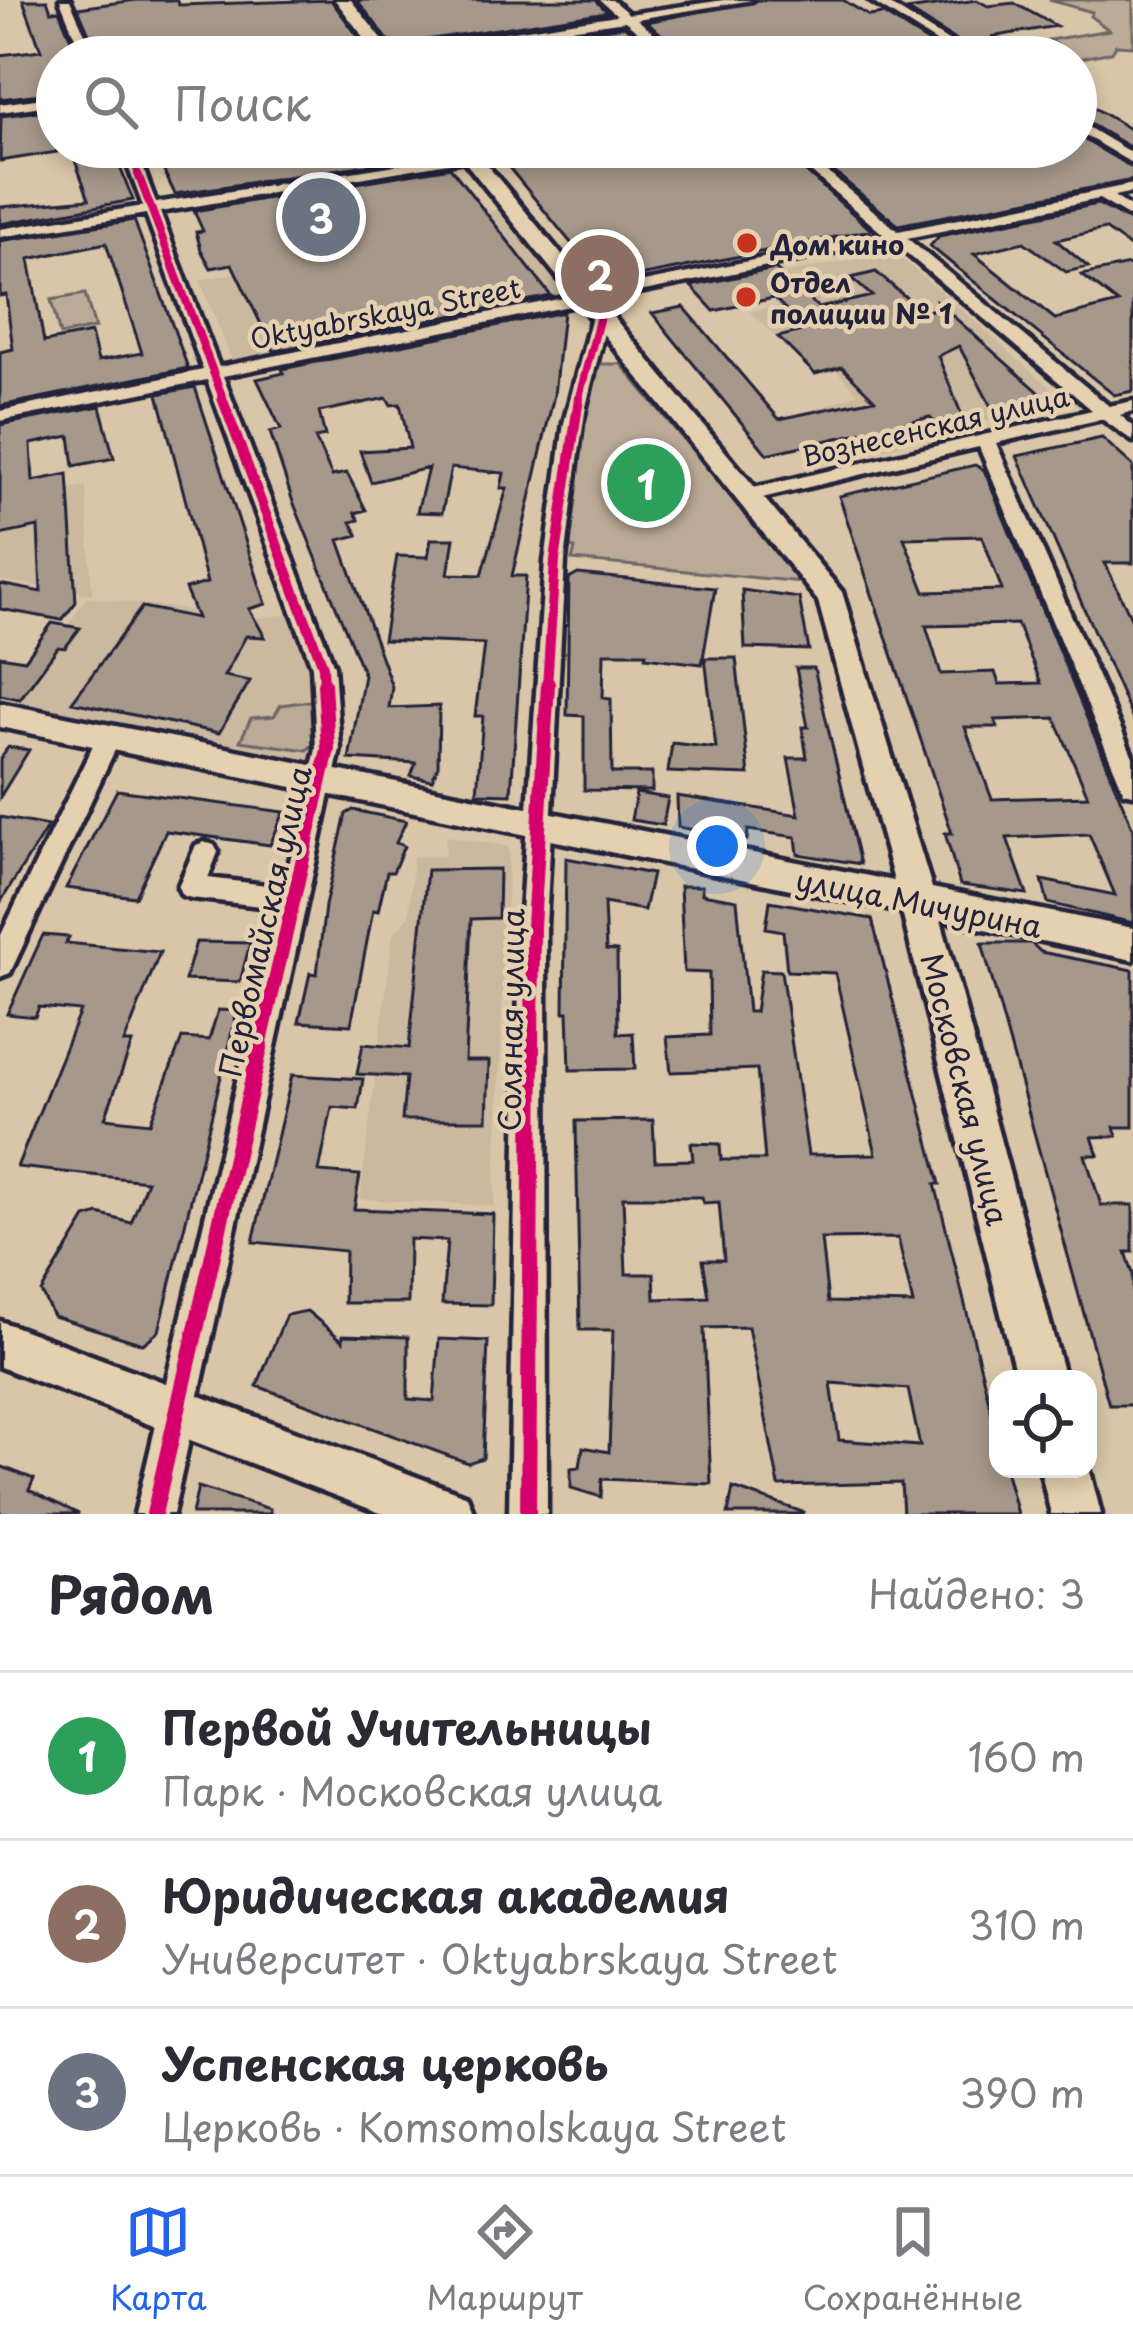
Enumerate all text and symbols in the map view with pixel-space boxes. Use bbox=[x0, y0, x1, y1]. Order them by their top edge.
search box bbox=[36, 36, 1097, 168]
text: Поиск bbox=[174, 68, 311, 136]
icon: search bbox=[78, 69, 144, 135]
pin: 3 bbox=[282, 172, 360, 262]
place label: Дом кино bbox=[770, 223, 904, 264]
pin: 2 bbox=[561, 229, 639, 319]
marker: Дом кино bbox=[734, 230, 760, 256]
place label: Отдел полиции № 1 bbox=[770, 261, 952, 333]
street label: Oktyabrskaya Street bbox=[246, 266, 524, 358]
marker: Отдел полиции № 1 bbox=[733, 284, 759, 310]
street label: Вознесенская улица bbox=[797, 374, 1073, 476]
pin: 1 bbox=[607, 438, 685, 528]
street label: Первомайская улица bbox=[206, 761, 322, 1081]
your location bbox=[687, 816, 747, 876]
street label: улица Мичурина bbox=[792, 856, 1046, 948]
street label: Соляная улица bbox=[486, 908, 534, 1132]
street label: Московская улица bbox=[910, 948, 1022, 1230]
map controls bbox=[989, 1370, 1097, 1478]
button: locate bbox=[989, 1370, 1097, 1478]
text: Рядом bbox=[48, 1554, 214, 1631]
text: Найдено: 3 bbox=[868, 1563, 1085, 1622]
text: Первой Учительницы bbox=[162, 1692, 651, 1760]
text: 1 bbox=[78, 1726, 96, 1785]
text: 160 m bbox=[968, 1726, 1085, 1785]
text: Парк · Московская улица bbox=[162, 1760, 662, 1819]
text: Юридическая академия bbox=[162, 1860, 730, 1928]
text: 2 bbox=[73, 1894, 101, 1953]
text: 310 m bbox=[968, 1894, 1085, 1953]
text: Университет · Oktyabrskaya Street bbox=[162, 1928, 837, 1987]
text: Успенская церковь bbox=[162, 2028, 608, 2096]
text: 3 bbox=[74, 2062, 100, 2121]
text: 390 m bbox=[960, 2062, 1085, 2121]
text: Церковь · Komsomolskaya Street bbox=[162, 2096, 786, 2155]
tab: Карта bbox=[110, 2199, 207, 2321]
tab: Маршрут bbox=[427, 2199, 583, 2321]
tab: Сохранённые bbox=[802, 2199, 1023, 2321]

